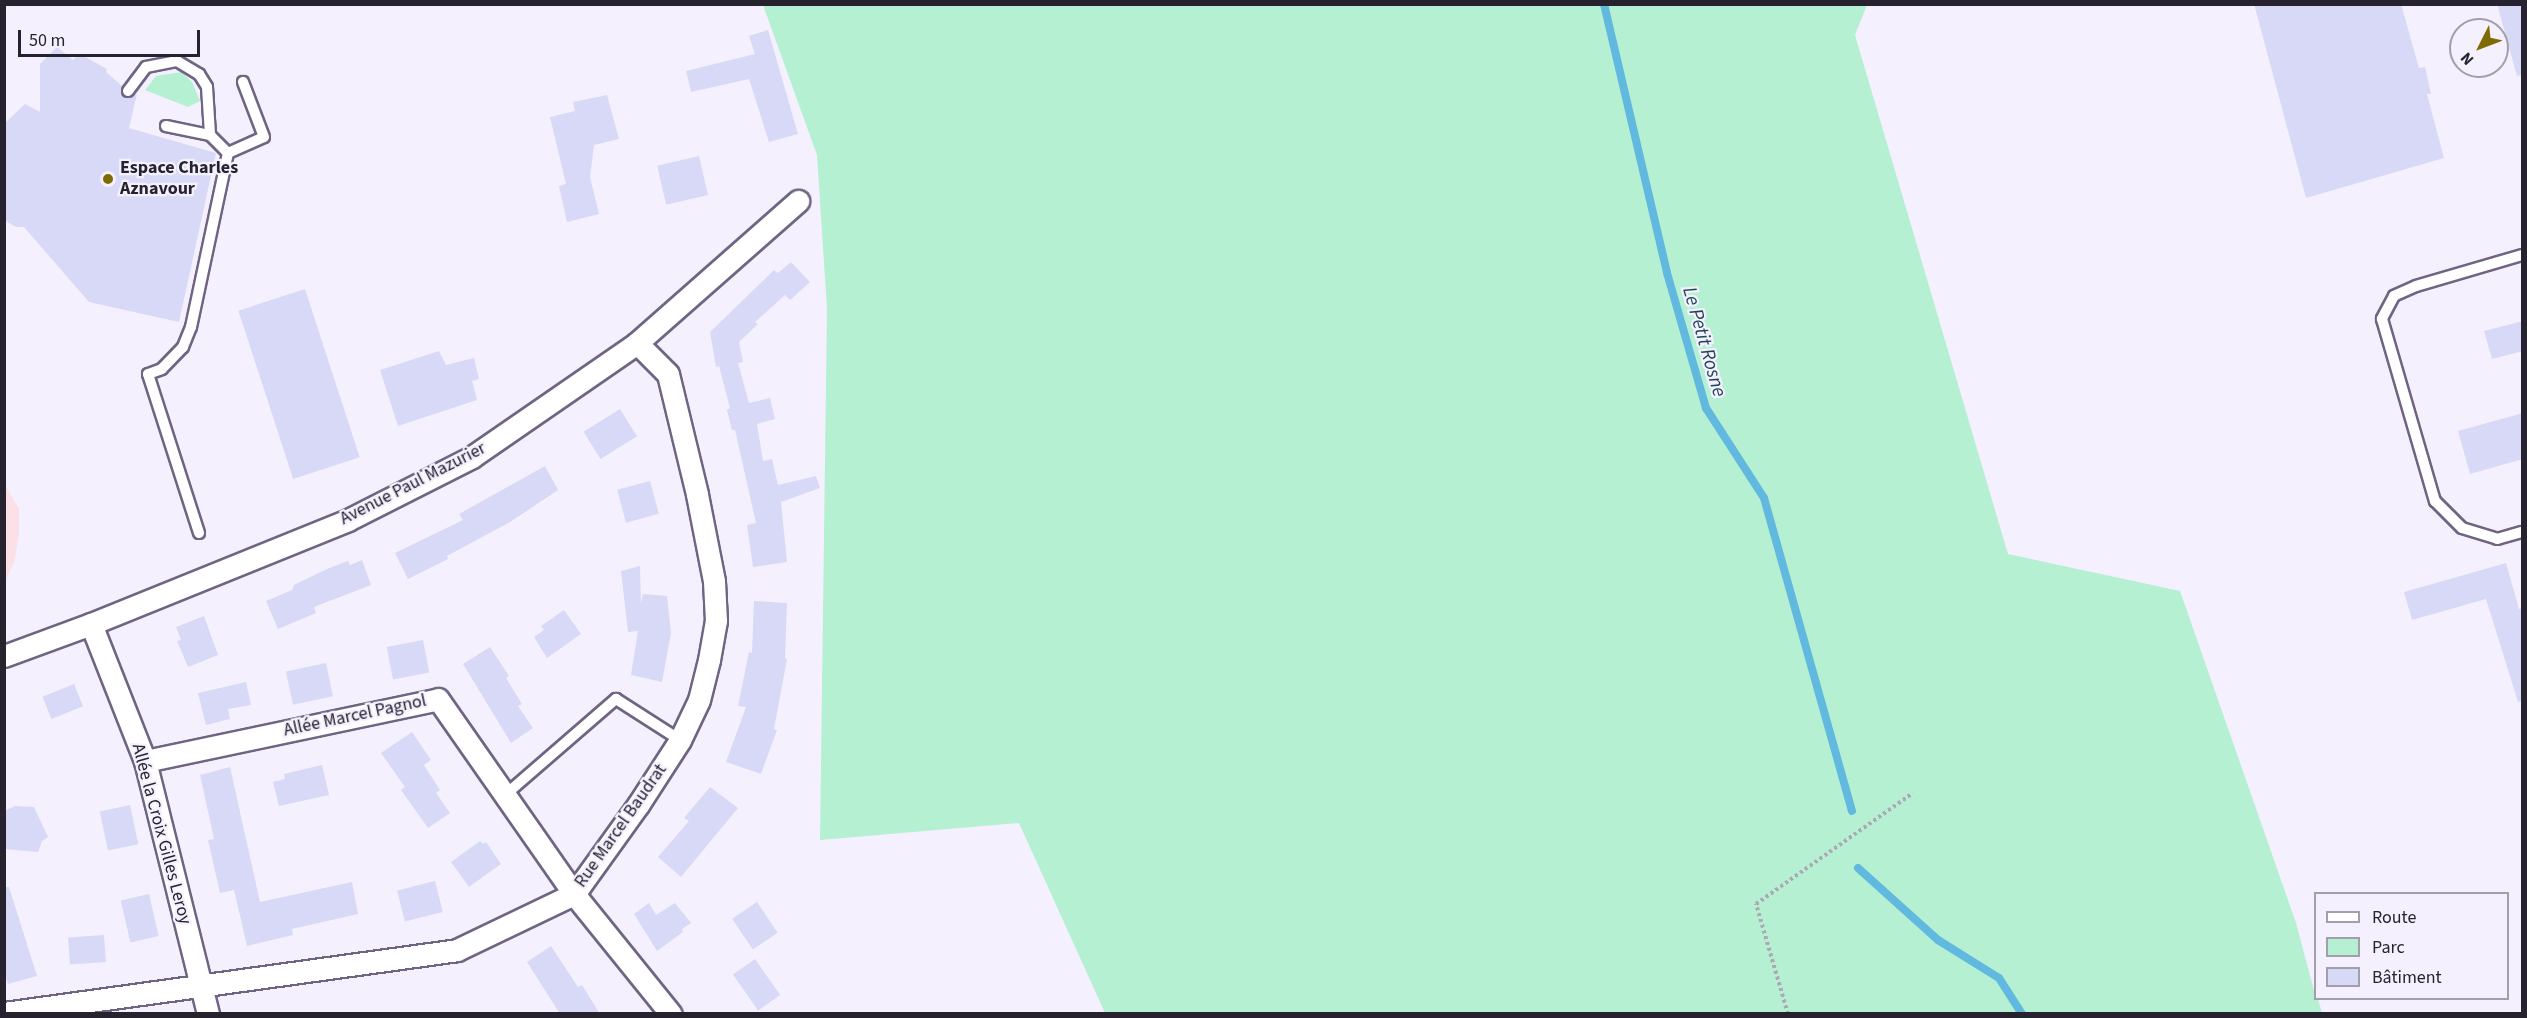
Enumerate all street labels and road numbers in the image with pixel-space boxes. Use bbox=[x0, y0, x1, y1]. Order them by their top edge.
street label: Avenue Paul Mazurier bbox=[336, 438, 490, 530]
street label: Allée Marcel Pagnol bbox=[282, 690, 428, 742]
street label: Allée la Croix Gilles Leroy bbox=[126, 741, 196, 927]
street label: Rue Marcel Baudrat bbox=[570, 760, 672, 892]

